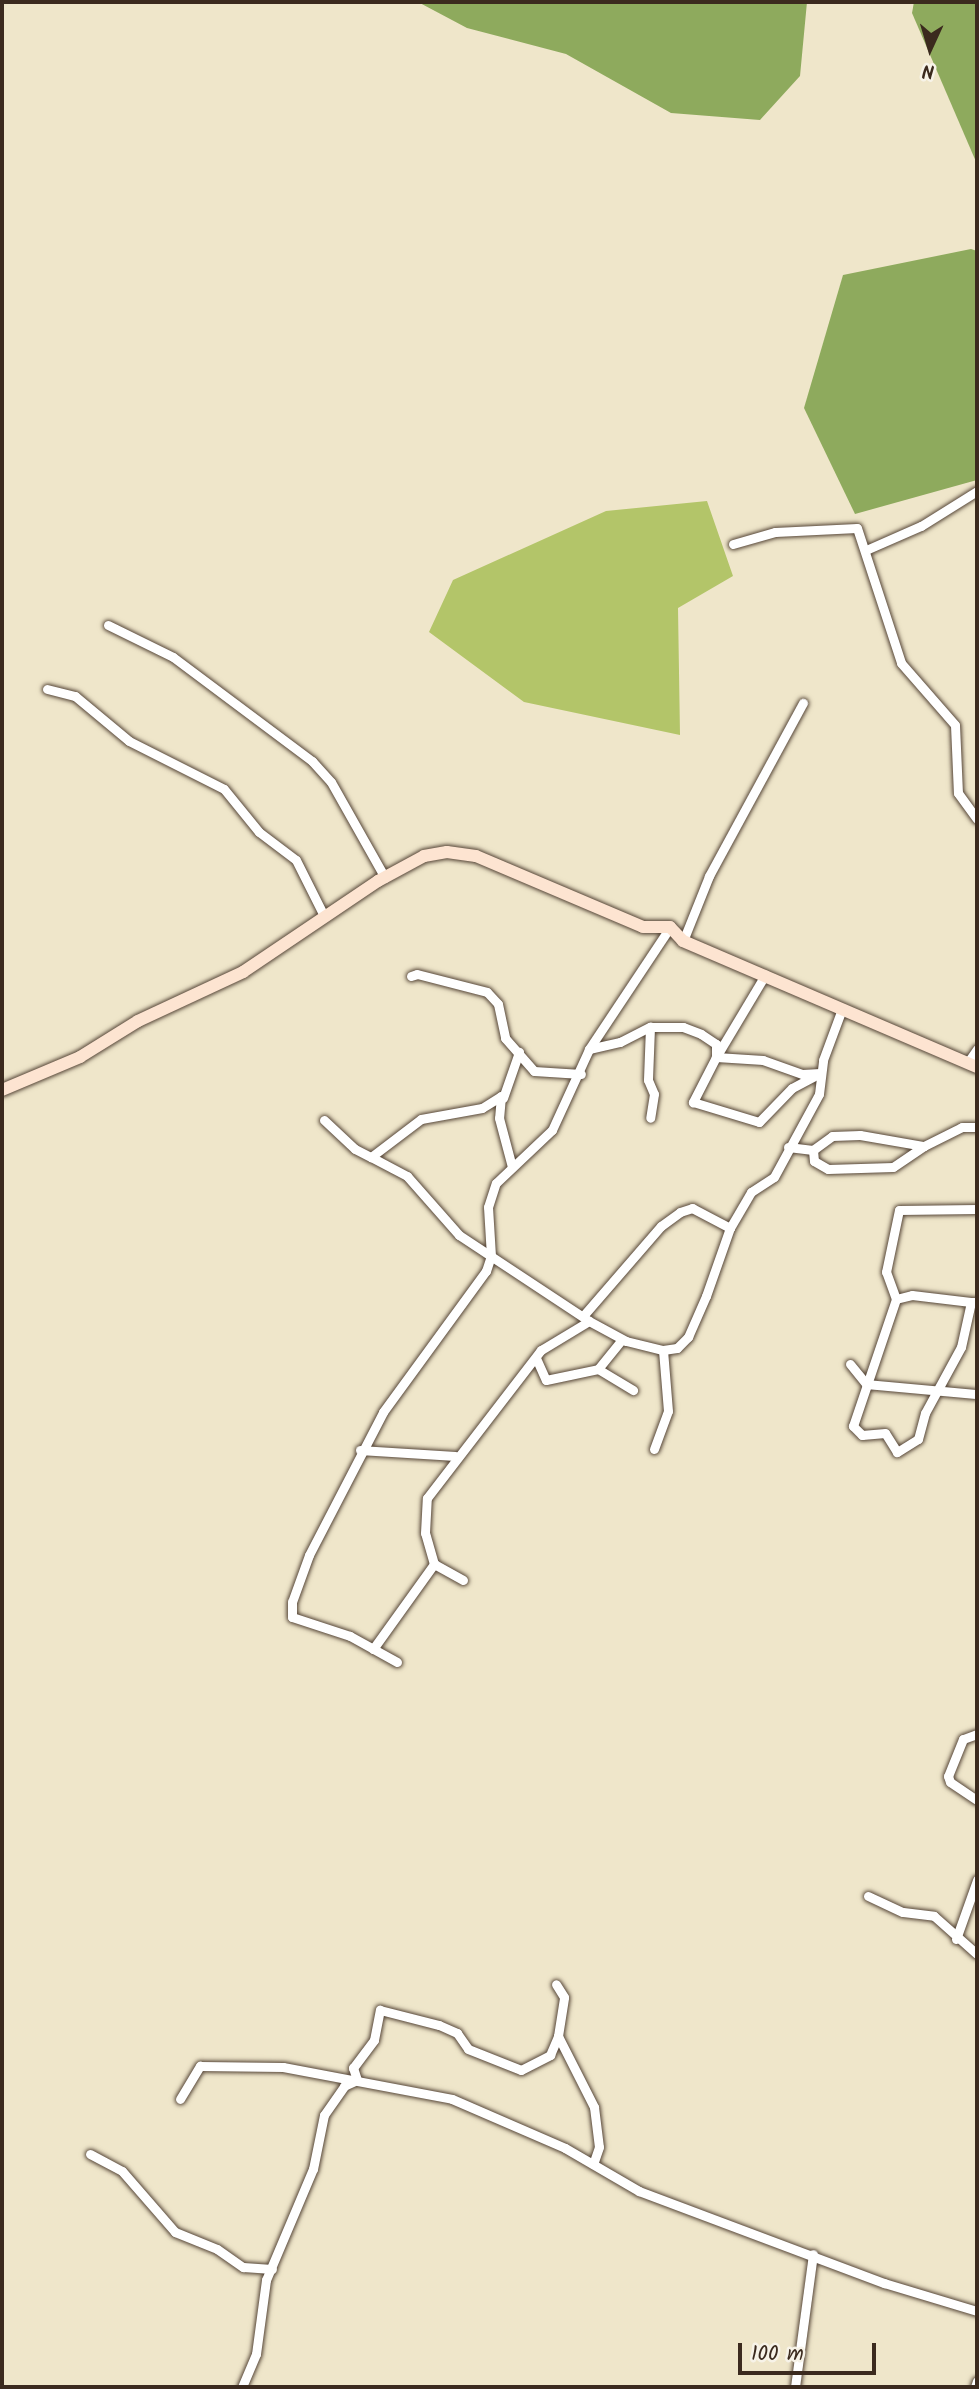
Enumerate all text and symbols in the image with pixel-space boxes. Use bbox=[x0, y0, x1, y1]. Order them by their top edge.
north arrow bbox=[895, 14, 965, 84]
text: N bbox=[922, 55, 936, 85]
scale bar bbox=[741, 2330, 879, 2374]
text: 100 m bbox=[751, 2338, 804, 2371]

